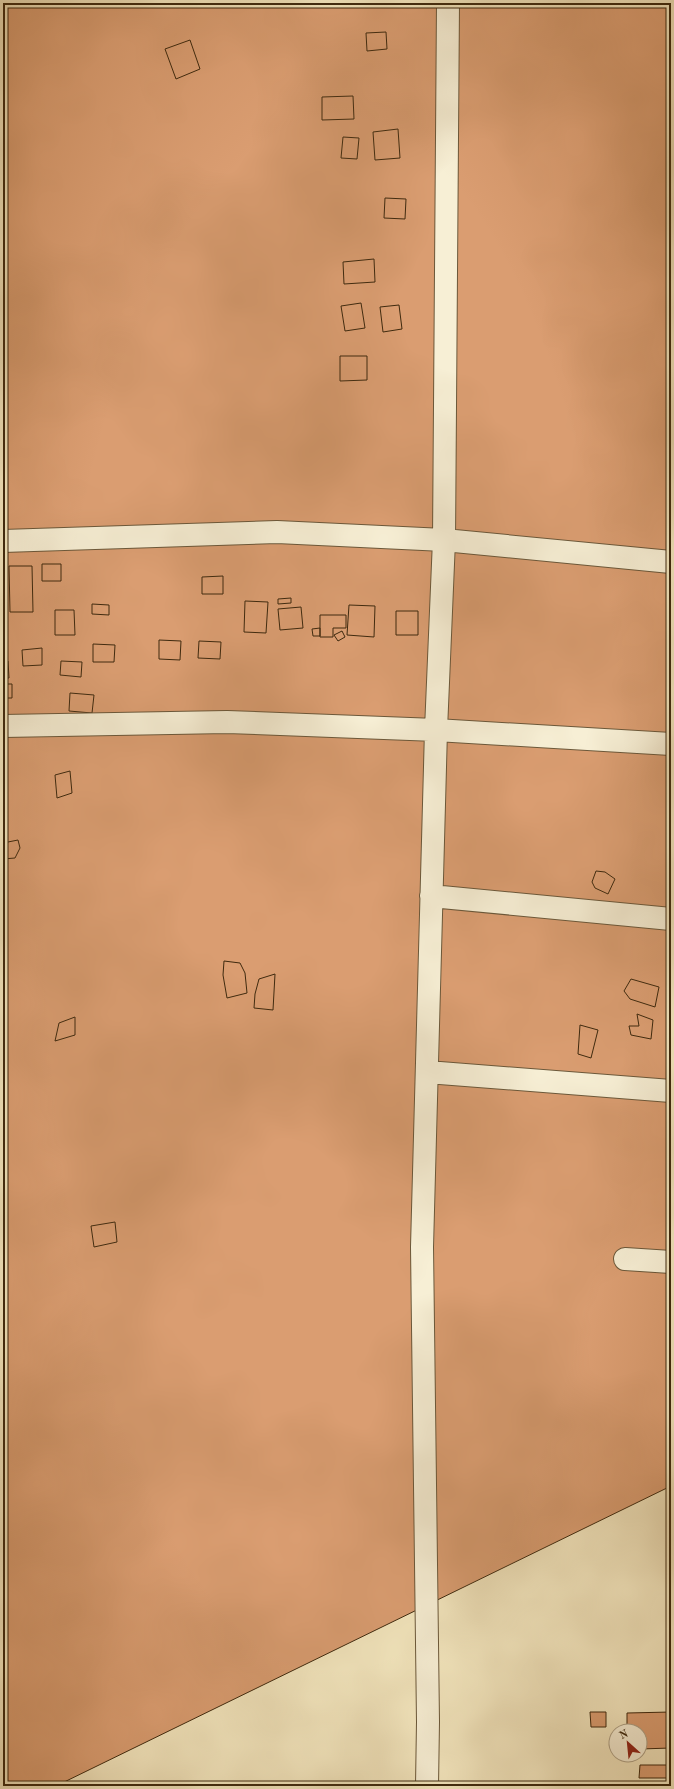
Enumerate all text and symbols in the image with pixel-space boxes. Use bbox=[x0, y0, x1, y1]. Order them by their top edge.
north arrow bbox=[608, 1723, 648, 1763]
text: N bbox=[618, 1728, 631, 1742]

